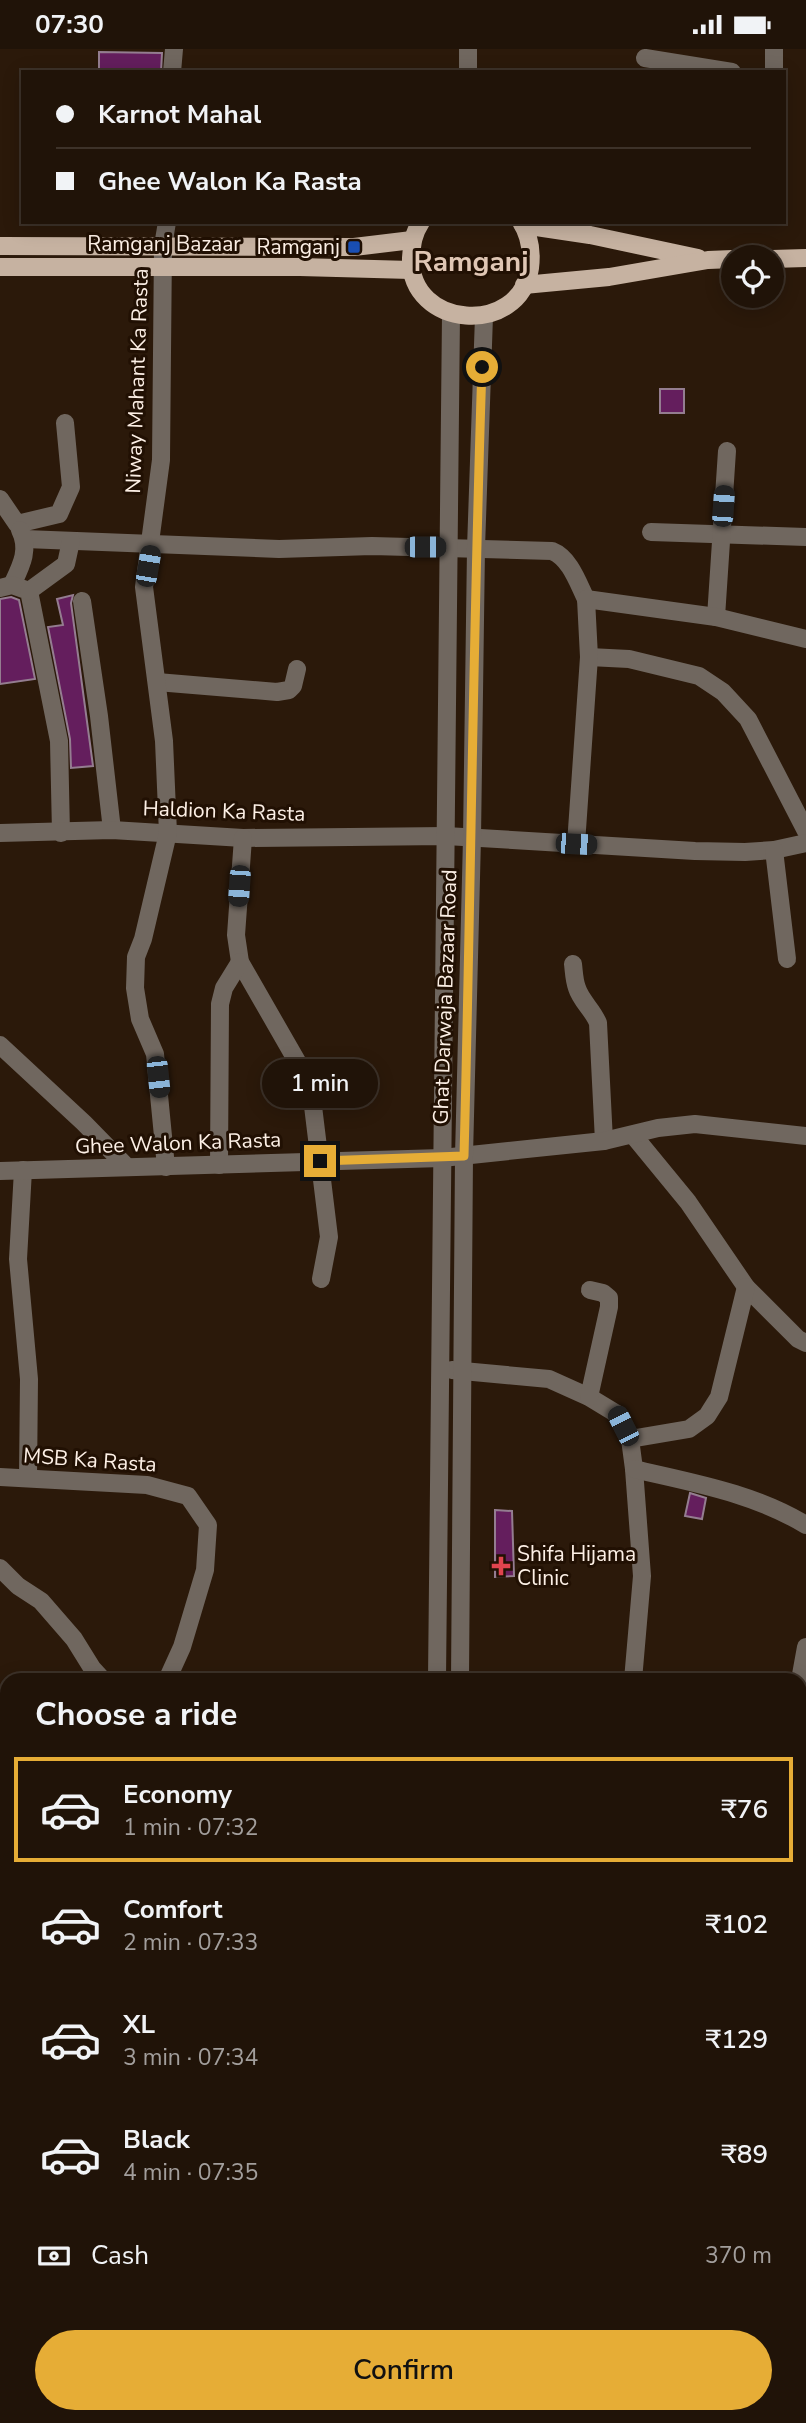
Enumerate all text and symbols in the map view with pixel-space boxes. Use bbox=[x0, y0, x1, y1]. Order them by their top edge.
text: 07:30 bbox=[35, 7, 104, 42]
text: Karnot Mahal bbox=[98, 97, 261, 132]
text: Ghee Walon Ka Rasta bbox=[98, 164, 362, 199]
street label: Ramganj Bazaar bbox=[87, 230, 241, 258]
place label: Ramganj bbox=[257, 233, 340, 261]
marker: Ramganj bbox=[346, 239, 362, 255]
district label: Ramganj bbox=[414, 243, 528, 281]
map controls bbox=[721, 245, 784, 308]
button: locate bbox=[721, 245, 784, 308]
street label: Niway Mahant Ka Rasta bbox=[119, 268, 155, 494]
route start bbox=[466, 351, 498, 383]
car bbox=[712, 484, 735, 528]
car bbox=[405, 537, 447, 558]
car bbox=[135, 543, 162, 589]
street label: Haldion Ka Rasta bbox=[142, 794, 306, 828]
car bbox=[555, 832, 598, 856]
car bbox=[228, 864, 251, 908]
street label: Ghat Darwaja Bazaar Road bbox=[427, 869, 463, 1125]
car bbox=[146, 1055, 171, 1099]
callout: 1 min bbox=[262, 1059, 378, 1109]
text: 1 min bbox=[291, 1068, 349, 1099]
street label: Ghee Walon Ka Rasta bbox=[74, 1125, 282, 1161]
route end bbox=[304, 1145, 336, 1177]
car bbox=[605, 1403, 642, 1449]
street label: MSB Ka Rasta bbox=[22, 1441, 158, 1479]
place label: Shifa Hijama Clinic bbox=[517, 1540, 636, 1592]
marker: Shifa Hijama Clinic bbox=[491, 1556, 511, 1576]
text: Choose a ride bbox=[35, 1693, 237, 1736]
text: Economy bbox=[123, 1777, 232, 1812]
icon: car bbox=[39, 1778, 102, 1841]
text: ₹76 bbox=[721, 1792, 768, 1827]
text: 1 min · 07:32 bbox=[123, 1812, 258, 1843]
text: Comfort bbox=[123, 1892, 223, 1927]
icon: car bbox=[39, 1893, 102, 1956]
text: ₹102 bbox=[706, 1907, 768, 1942]
text: 2 min · 07:33 bbox=[123, 1927, 258, 1958]
text: XL bbox=[123, 2007, 155, 2042]
icon: car bbox=[39, 2008, 102, 2071]
text: ₹129 bbox=[706, 2022, 768, 2057]
text: 3 min · 07:34 bbox=[123, 2042, 258, 2073]
text: Black bbox=[123, 2122, 190, 2157]
icon: car bbox=[39, 2123, 102, 2186]
text: ₹89 bbox=[721, 2137, 768, 2172]
text: 4 min · 07:35 bbox=[123, 2157, 258, 2188]
icon: cash bbox=[35, 2237, 73, 2275]
text: Cash bbox=[91, 2238, 149, 2273]
text: 370 m bbox=[705, 2240, 772, 2271]
button: Confirm bbox=[35, 2330, 772, 2410]

